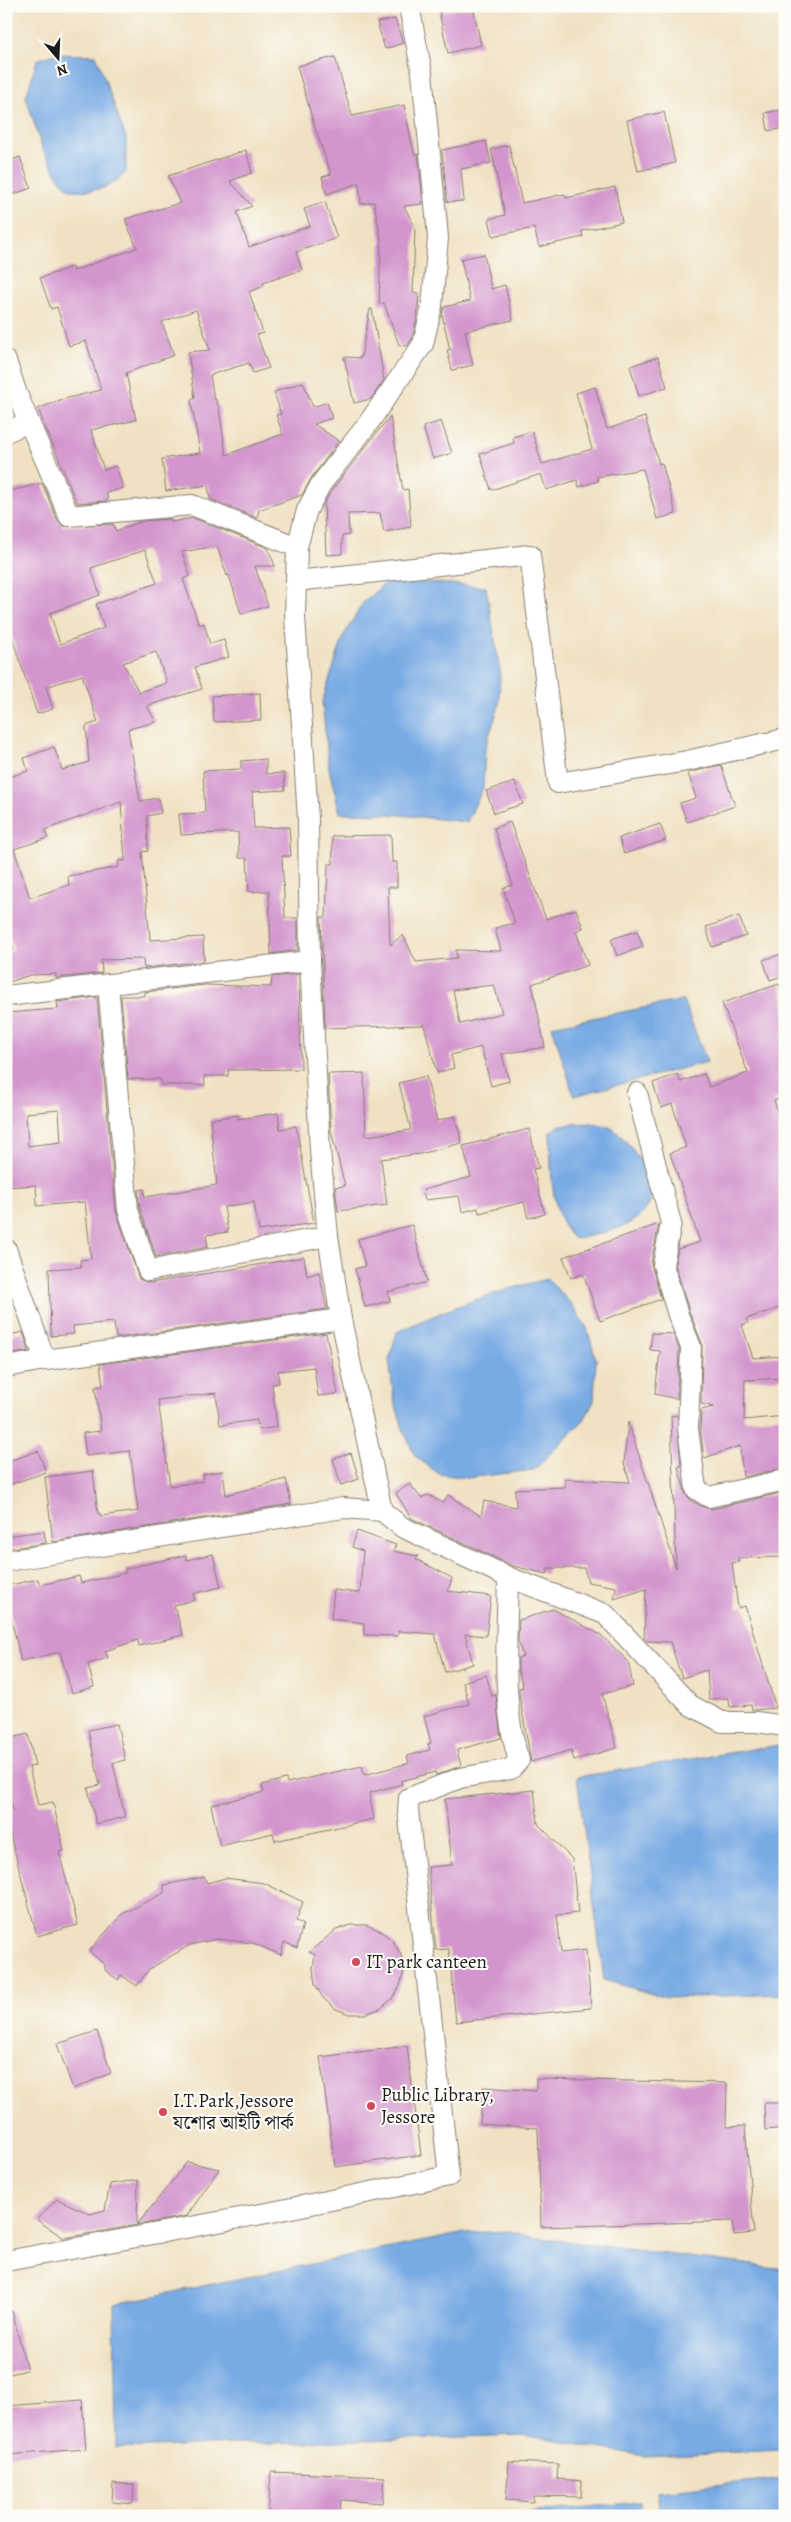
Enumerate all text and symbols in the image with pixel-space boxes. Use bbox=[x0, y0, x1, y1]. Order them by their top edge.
north arrow bbox=[32, 32, 82, 82]
text: N bbox=[54, 59, 70, 80]
place label: IT park canteen bbox=[366, 1949, 487, 1975]
marker: IT park canteen bbox=[350, 1956, 362, 1968]
place label: Public Library, Jessore bbox=[381, 2082, 494, 2130]
place label: I.T.Park,Jessore যশোর আইটি পার্ক bbox=[172, 2088, 294, 2136]
marker: Public Library, Jessore bbox=[365, 2100, 377, 2112]
marker: I.T.Park,Jessore যশোর আইটি পার্ক bbox=[157, 2106, 169, 2118]

